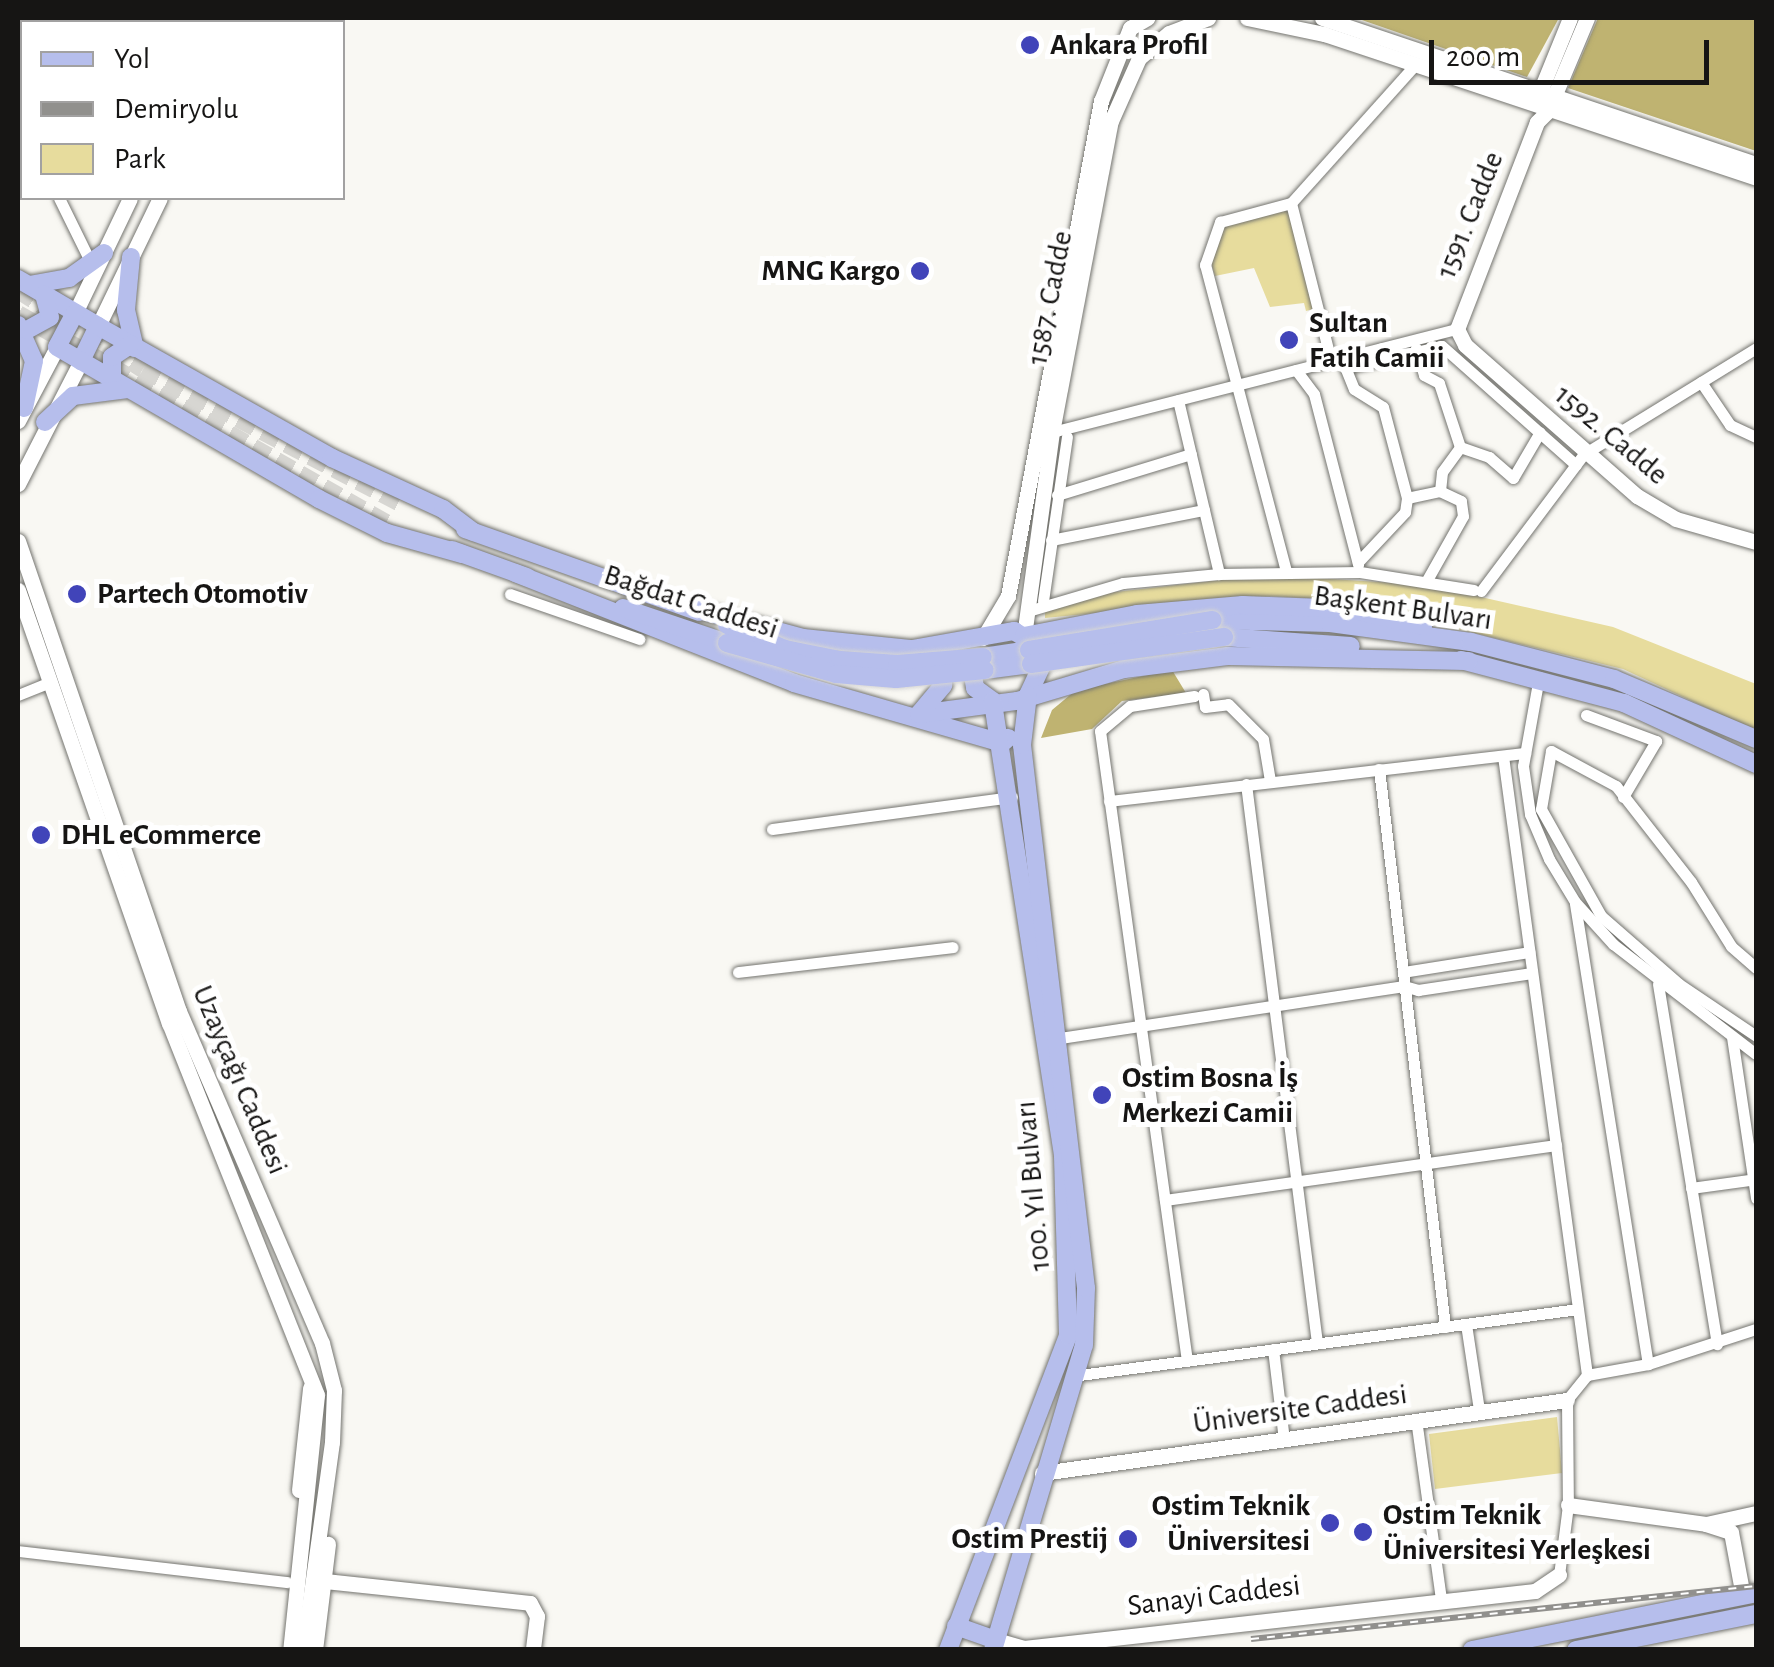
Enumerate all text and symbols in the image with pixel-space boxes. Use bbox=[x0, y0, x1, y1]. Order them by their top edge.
legend bbox=[20, 20, 345, 200]
scale bar bbox=[1434, 20, 1714, 82]
place label: Ankara Profil bbox=[1050, 27, 1208, 63]
marker: Ankara Profil bbox=[1019, 34, 1041, 56]
text: 200 m bbox=[1446, 42, 1520, 72]
text: Yol bbox=[114, 44, 150, 74]
text: Demiryolu bbox=[114, 94, 238, 124]
text: Park bbox=[114, 144, 166, 174]
street label: 1591. Cadde bbox=[1428, 146, 1512, 284]
street label: 1587. Cadde bbox=[1019, 228, 1081, 368]
place label: MNG Kargo bbox=[762, 253, 900, 289]
marker: MNG Kargo bbox=[909, 260, 931, 282]
place label: Sultan Fatih Camii bbox=[1309, 305, 1444, 376]
marker: Sultan Fatih Camii bbox=[1278, 329, 1300, 351]
street label: 1592. Cadde bbox=[1547, 377, 1675, 493]
street label: Bağdat Caddesi bbox=[599, 557, 783, 647]
place label: Partech Otomotiv bbox=[97, 576, 308, 612]
street label: Başkent Bulvarı bbox=[1312, 578, 1494, 638]
marker: Partech Otomotiv bbox=[66, 583, 88, 605]
place label: DHL eCommerce bbox=[61, 817, 261, 853]
marker: DHL eCommerce bbox=[30, 824, 52, 846]
street label: Uzayçağı Caddesi bbox=[184, 980, 296, 1180]
place label: Ostim Bosna İş Merkezi Camii bbox=[1122, 1060, 1298, 1130]
marker: Ostim Bosna İş Merkezi Camii bbox=[1091, 1084, 1113, 1106]
street label: 100. Yıl Bulvarı bbox=[1008, 1099, 1058, 1273]
street label: Üniversite Caddesi bbox=[1191, 1376, 1409, 1442]
place label: Ostim Teknik Üniversitesi bbox=[1152, 1488, 1310, 1558]
place label: Ostim Teknik Üniversitesi Yerleşkesi bbox=[1383, 1497, 1651, 1568]
marker: Ostim Teknik Üniversitesi bbox=[1319, 1512, 1341, 1534]
place label: Ostim Prestij bbox=[951, 1521, 1108, 1557]
marker: Ostim Teknik Üniversitesi Yerleşkesi bbox=[1352, 1521, 1374, 1543]
marker: Ostim Prestij bbox=[1117, 1528, 1139, 1550]
street label: Sanayi Caddesi bbox=[1126, 1568, 1302, 1624]

